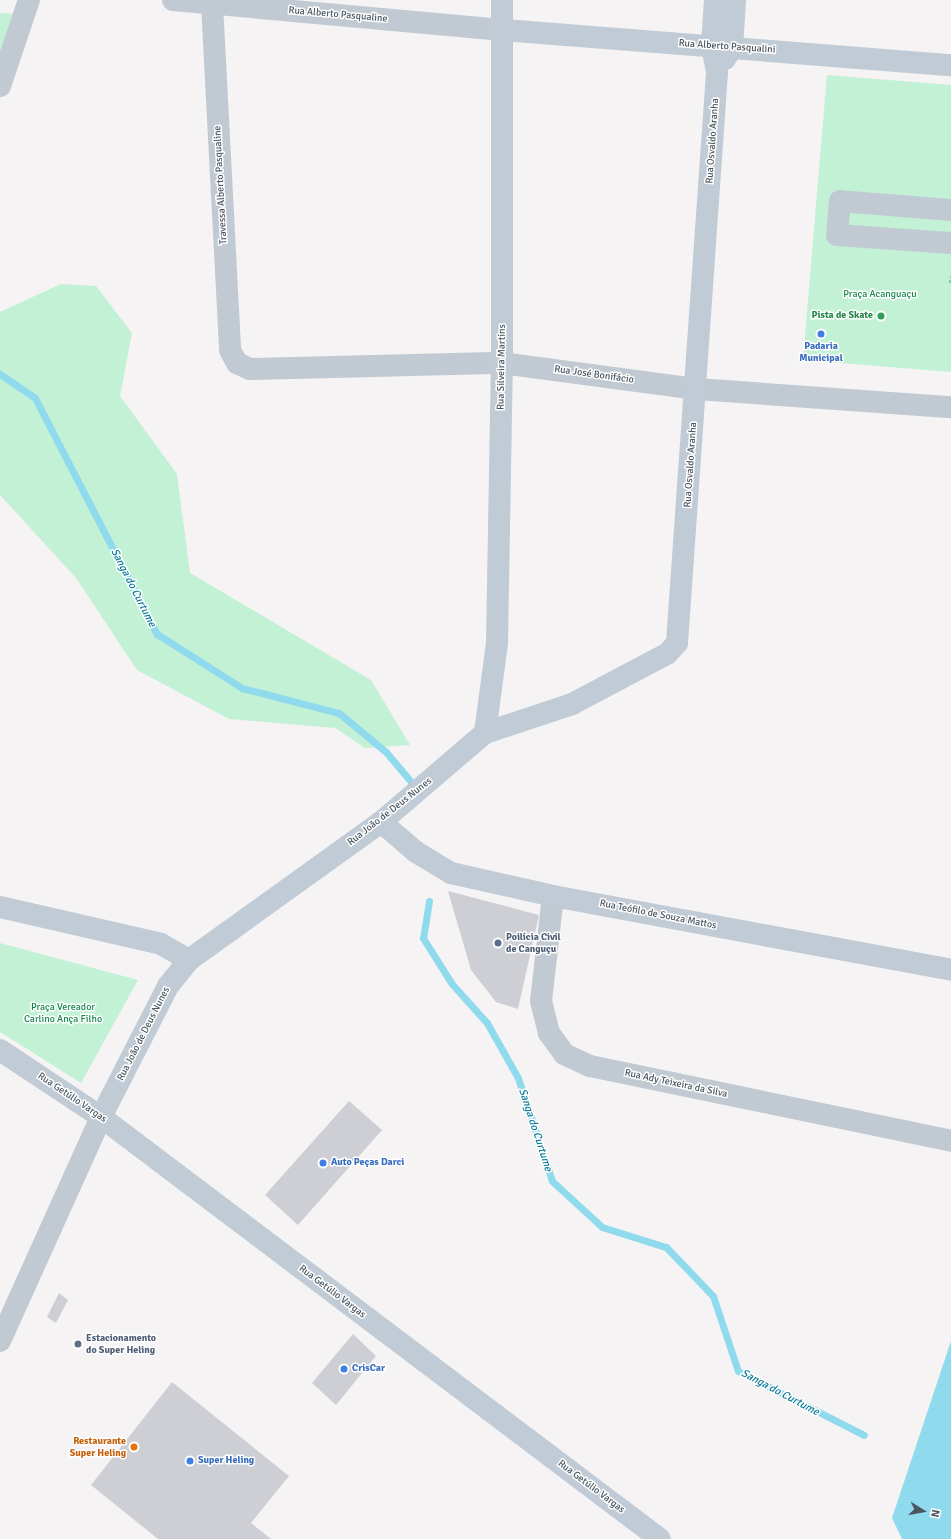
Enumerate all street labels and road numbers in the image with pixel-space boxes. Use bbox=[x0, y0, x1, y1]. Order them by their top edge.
street label: Rua Alberto Pasqualine bbox=[288, 5, 388, 25]
street label: Rua Alberto Pasqualini bbox=[678, 38, 776, 56]
street label: Rua Osvaldo Aranha bbox=[704, 98, 722, 184]
street label: Travessa Alberto Pasqualine bbox=[212, 125, 230, 245]
street label: Rua Silveira Martins bbox=[495, 324, 509, 410]
street label: Rua José Bonifácio bbox=[553, 363, 635, 387]
street label: Rua Osvaldo Aranha bbox=[682, 422, 700, 508]
street label: Rua João de Deus Nunes bbox=[345, 775, 435, 849]
street label: Rua Teófilo de Souza Mattos bbox=[599, 898, 717, 932]
street label: Rua João de Deus Nunes bbox=[115, 985, 173, 1083]
street label: Rua Ady Teixeira da Silva bbox=[624, 1067, 728, 1101]
street label: Rua Getúlio Vargas bbox=[35, 1070, 109, 1126]
street label: Rua Getúlio Vargas bbox=[296, 1263, 368, 1321]
street label: Rua Getúlio Vargas bbox=[555, 1458, 627, 1516]

